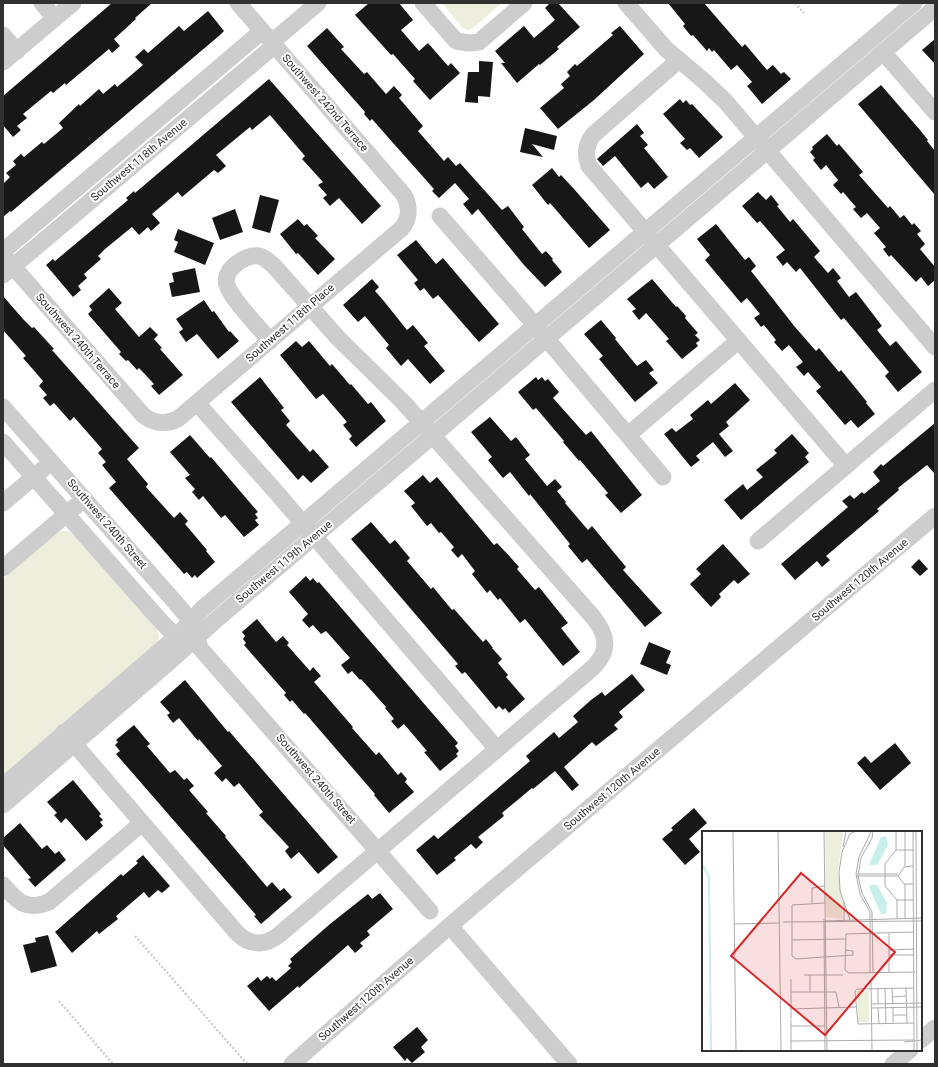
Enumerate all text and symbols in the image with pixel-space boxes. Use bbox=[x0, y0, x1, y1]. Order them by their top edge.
street label: Southwest 242nd Terrace bbox=[279, 52, 371, 154]
street label: Southwest 118th Avenue bbox=[88, 116, 190, 204]
street label: Southwest 118th Place bbox=[243, 281, 337, 365]
street label: Southwest 240th Terrace bbox=[33, 291, 123, 391]
street label: Southwest 240th Street bbox=[65, 476, 150, 572]
street label: Southwest 119th Avenue bbox=[233, 518, 335, 606]
street label: Southwest 120th Avenue bbox=[809, 536, 911, 624]
street label: Southwest 240th Street bbox=[274, 731, 359, 827]
street label: Southwest 120th Avenue bbox=[561, 745, 663, 833]
inset map bbox=[702, 831, 922, 1051]
street label: Southwest 120th Avenue bbox=[316, 954, 416, 1044]

